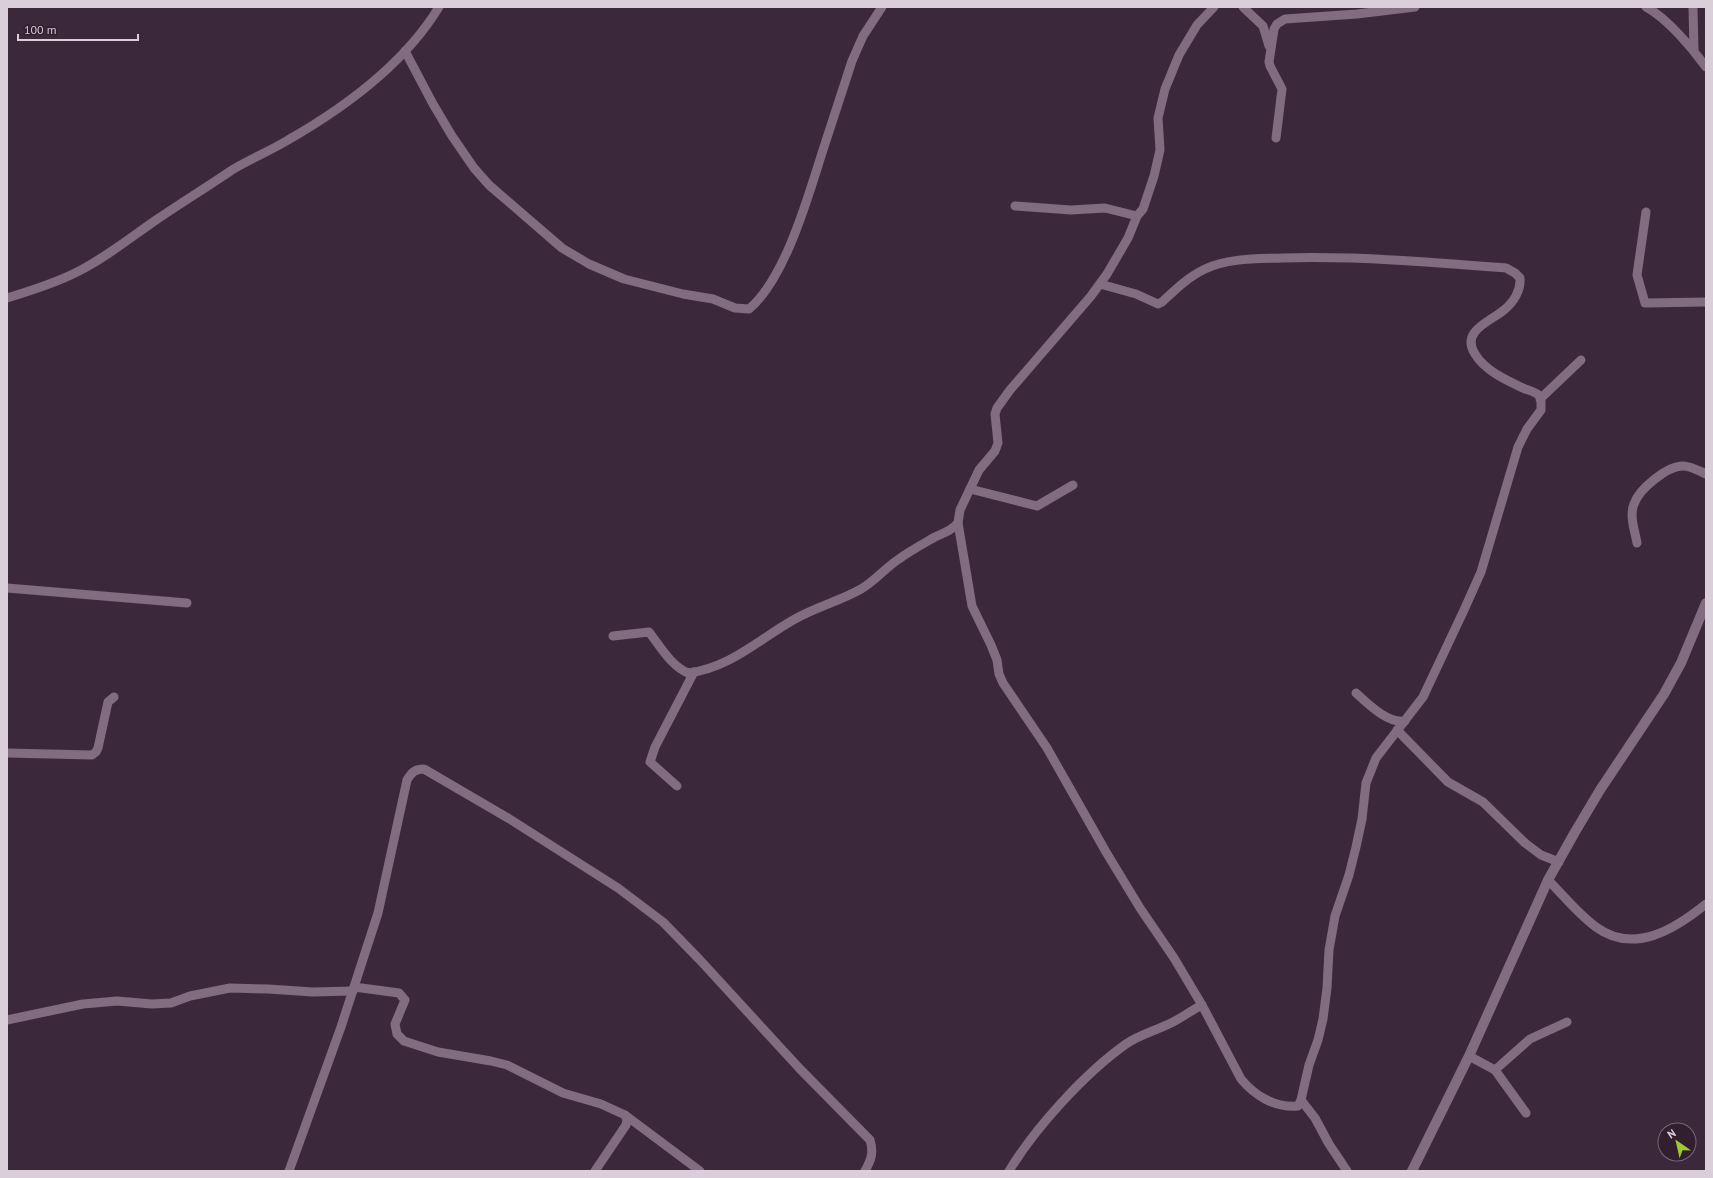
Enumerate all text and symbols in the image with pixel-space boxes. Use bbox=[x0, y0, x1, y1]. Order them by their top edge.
scale bar bbox=[18, 16, 138, 42]
text: 100 m bbox=[24, 22, 57, 37]
north arrow bbox=[1657, 1122, 1697, 1162]
text: N bbox=[1664, 1126, 1678, 1142]

